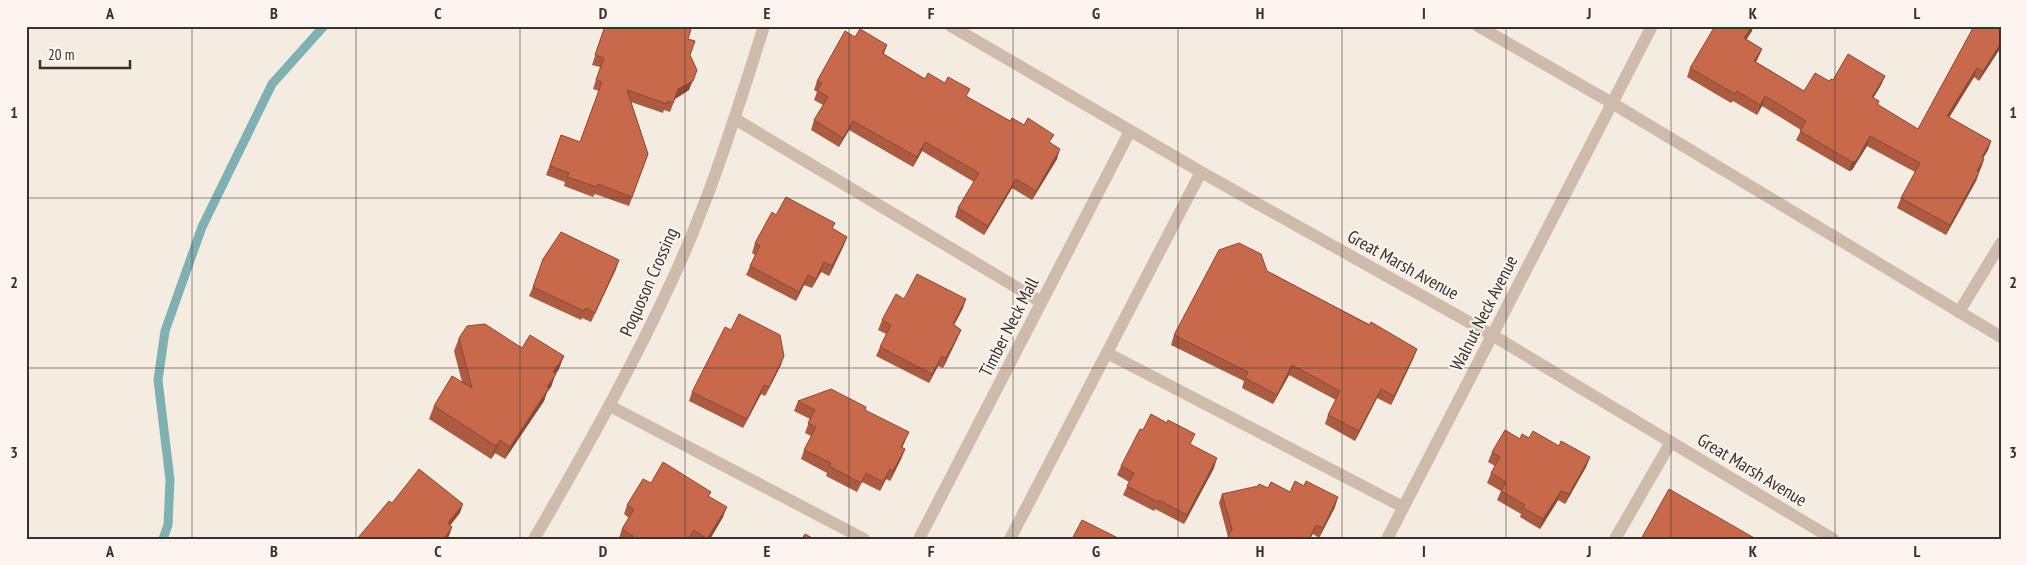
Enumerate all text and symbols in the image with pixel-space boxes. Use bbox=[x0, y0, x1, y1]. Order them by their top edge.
text: A bbox=[105, 3, 115, 23]
text: B bbox=[270, 3, 278, 23]
text: C bbox=[434, 3, 442, 23]
text: D bbox=[599, 3, 608, 23]
text: E bbox=[764, 3, 771, 23]
text: F bbox=[928, 3, 935, 23]
text: G bbox=[1092, 3, 1100, 23]
text: H bbox=[1256, 3, 1264, 23]
text: I bbox=[1422, 3, 1426, 23]
text: J bbox=[1586, 3, 1591, 23]
text: K bbox=[1749, 3, 1758, 23]
text: L bbox=[1914, 3, 1921, 23]
scale bar bbox=[40, 38, 130, 70]
text: 20 m bbox=[48, 45, 74, 64]
text: 1 bbox=[10, 102, 18, 122]
text: 1 bbox=[2009, 102, 2017, 122]
street label: Poquoson Crossing bbox=[614, 224, 683, 340]
street label: Great Marsh Avenue bbox=[1344, 225, 1463, 305]
street label: Walnut Neck Avenue bbox=[1445, 251, 1522, 374]
text: 2 bbox=[10, 272, 18, 292]
text: 2 bbox=[2009, 272, 2017, 292]
street label: Timber Neck Mall bbox=[974, 273, 1044, 380]
street label: Great Marsh Avenue bbox=[1693, 428, 1811, 511]
text: 3 bbox=[10, 442, 18, 462]
text: 3 bbox=[2009, 442, 2017, 462]
text: A bbox=[105, 541, 115, 561]
text: B bbox=[270, 541, 278, 561]
text: C bbox=[434, 541, 442, 561]
text: D bbox=[599, 541, 608, 561]
text: E bbox=[764, 541, 771, 561]
text: F bbox=[928, 541, 935, 561]
text: G bbox=[1092, 541, 1100, 561]
text: H bbox=[1256, 541, 1264, 561]
text: I bbox=[1422, 541, 1426, 561]
text: J bbox=[1586, 541, 1591, 561]
text: K bbox=[1749, 541, 1758, 561]
text: L bbox=[1914, 541, 1921, 561]

